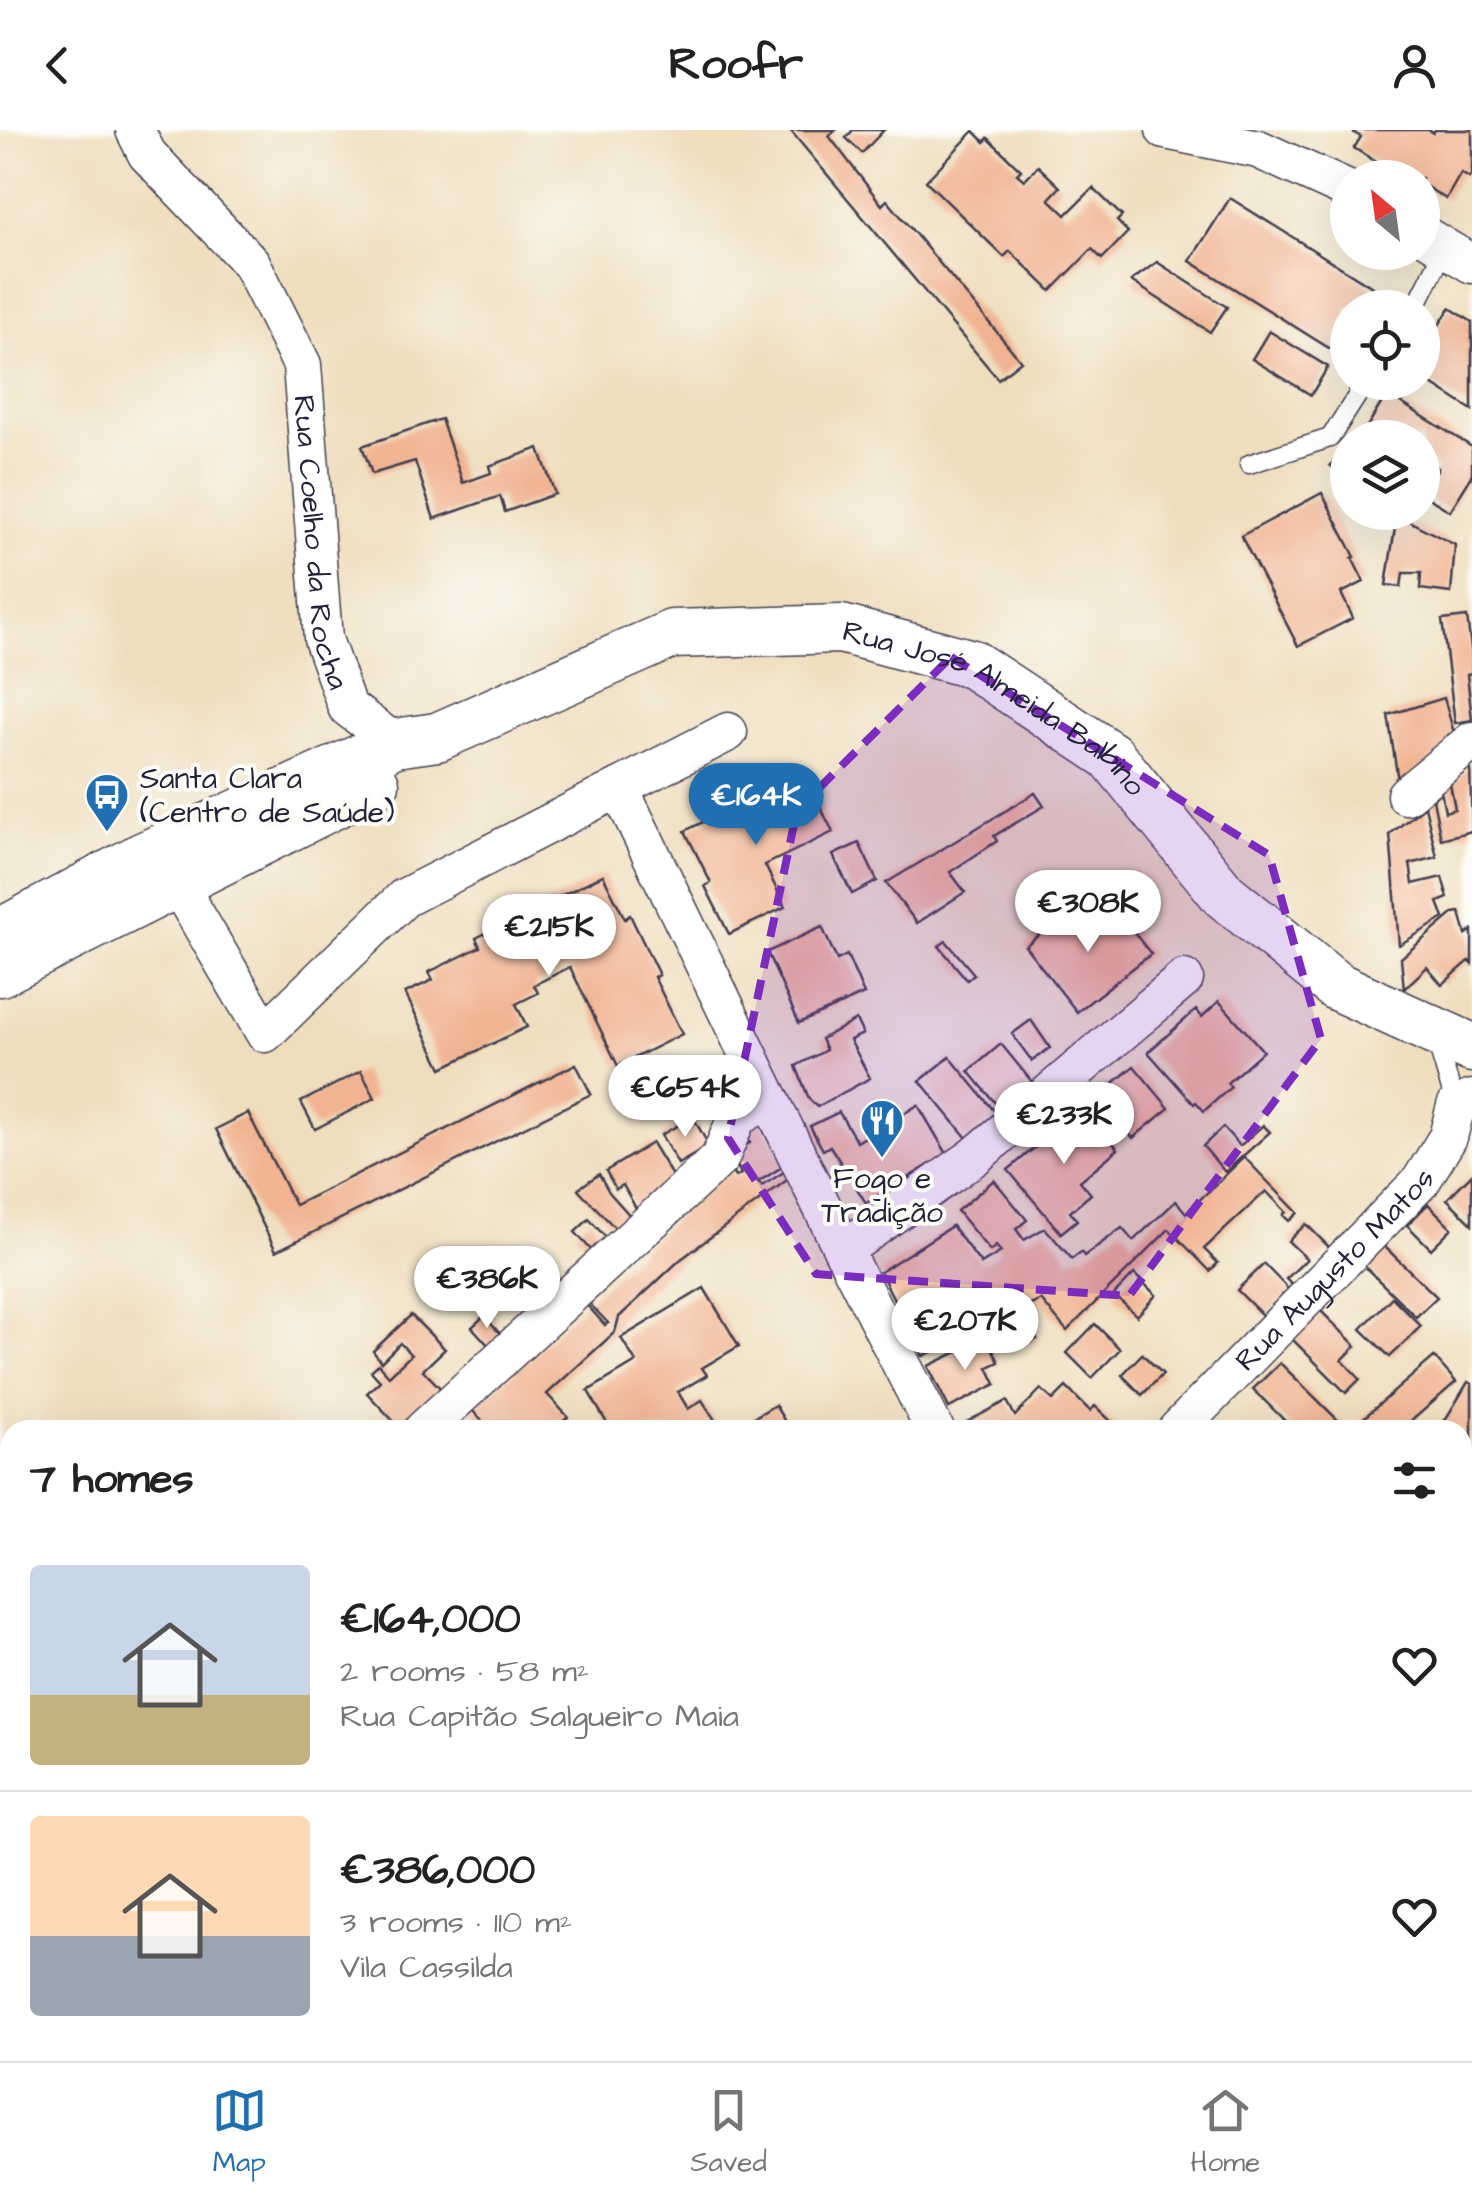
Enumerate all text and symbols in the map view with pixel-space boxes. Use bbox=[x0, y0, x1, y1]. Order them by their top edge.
text: Roofr bbox=[669, 34, 803, 96]
icon: back bbox=[30, 38, 85, 93]
icon: person bbox=[1387, 38, 1442, 93]
north arrow bbox=[1330, 160, 1440, 270]
map controls bbox=[1330, 160, 1440, 530]
button: locate bbox=[1330, 290, 1440, 400]
street label: Rua Coelho da Rocha bbox=[282, 393, 359, 695]
button: layers bbox=[1330, 420, 1440, 530]
street label: Rua José Almeida Balbino bbox=[838, 610, 1155, 805]
place label: Santa Clara (Centro de Saúde) bbox=[140, 758, 395, 834]
pin: €164K bbox=[686, 763, 826, 848]
bus stop icon: Santa Clara (Centro de Saúde) bbox=[84, 772, 130, 833]
text: €164K bbox=[711, 773, 801, 818]
pin: €308K bbox=[1018, 870, 1158, 955]
text: €308K bbox=[1037, 880, 1139, 925]
pin: €215K bbox=[479, 894, 619, 979]
text: €215K bbox=[504, 904, 594, 949]
pin: €654K bbox=[615, 1055, 755, 1140]
text: €654K bbox=[630, 1065, 740, 1110]
pin: €233K bbox=[994, 1082, 1134, 1167]
text: €233K bbox=[1016, 1092, 1112, 1137]
restaurant icon: Fogo e Tradição bbox=[859, 1098, 905, 1159]
place label: Fogo e Tradição bbox=[821, 1158, 943, 1234]
street label: Rua Augusto Matos bbox=[1226, 1161, 1446, 1381]
pin: €386K bbox=[417, 1246, 557, 1331]
text: €386K bbox=[436, 1256, 538, 1301]
pin: €207K bbox=[895, 1288, 1035, 1373]
text: €207K bbox=[914, 1298, 1017, 1343]
text: 7 homes bbox=[30, 1451, 194, 1509]
icon: filters bbox=[1387, 1453, 1442, 1508]
text: €164,000 bbox=[340, 1591, 521, 1649]
icon: home bbox=[110, 1605, 230, 1725]
icon: heart bbox=[1387, 1638, 1442, 1693]
text: 2 rooms · 58 m² bbox=[340, 1649, 589, 1694]
text: Rua Capitão Salgueiro Maia bbox=[340, 1694, 739, 1739]
text: €386,000 bbox=[340, 1842, 535, 1900]
icon: home bbox=[110, 1856, 230, 1976]
icon: heart bbox=[1387, 1889, 1442, 1944]
text: 3 rooms · 110 m² bbox=[340, 1900, 572, 1945]
text: Vila Cassilda bbox=[340, 1945, 513, 1990]
tab: Map bbox=[212, 2083, 267, 2182]
tab: Saved bbox=[691, 2083, 767, 2182]
tab: Home bbox=[1190, 2083, 1260, 2182]

